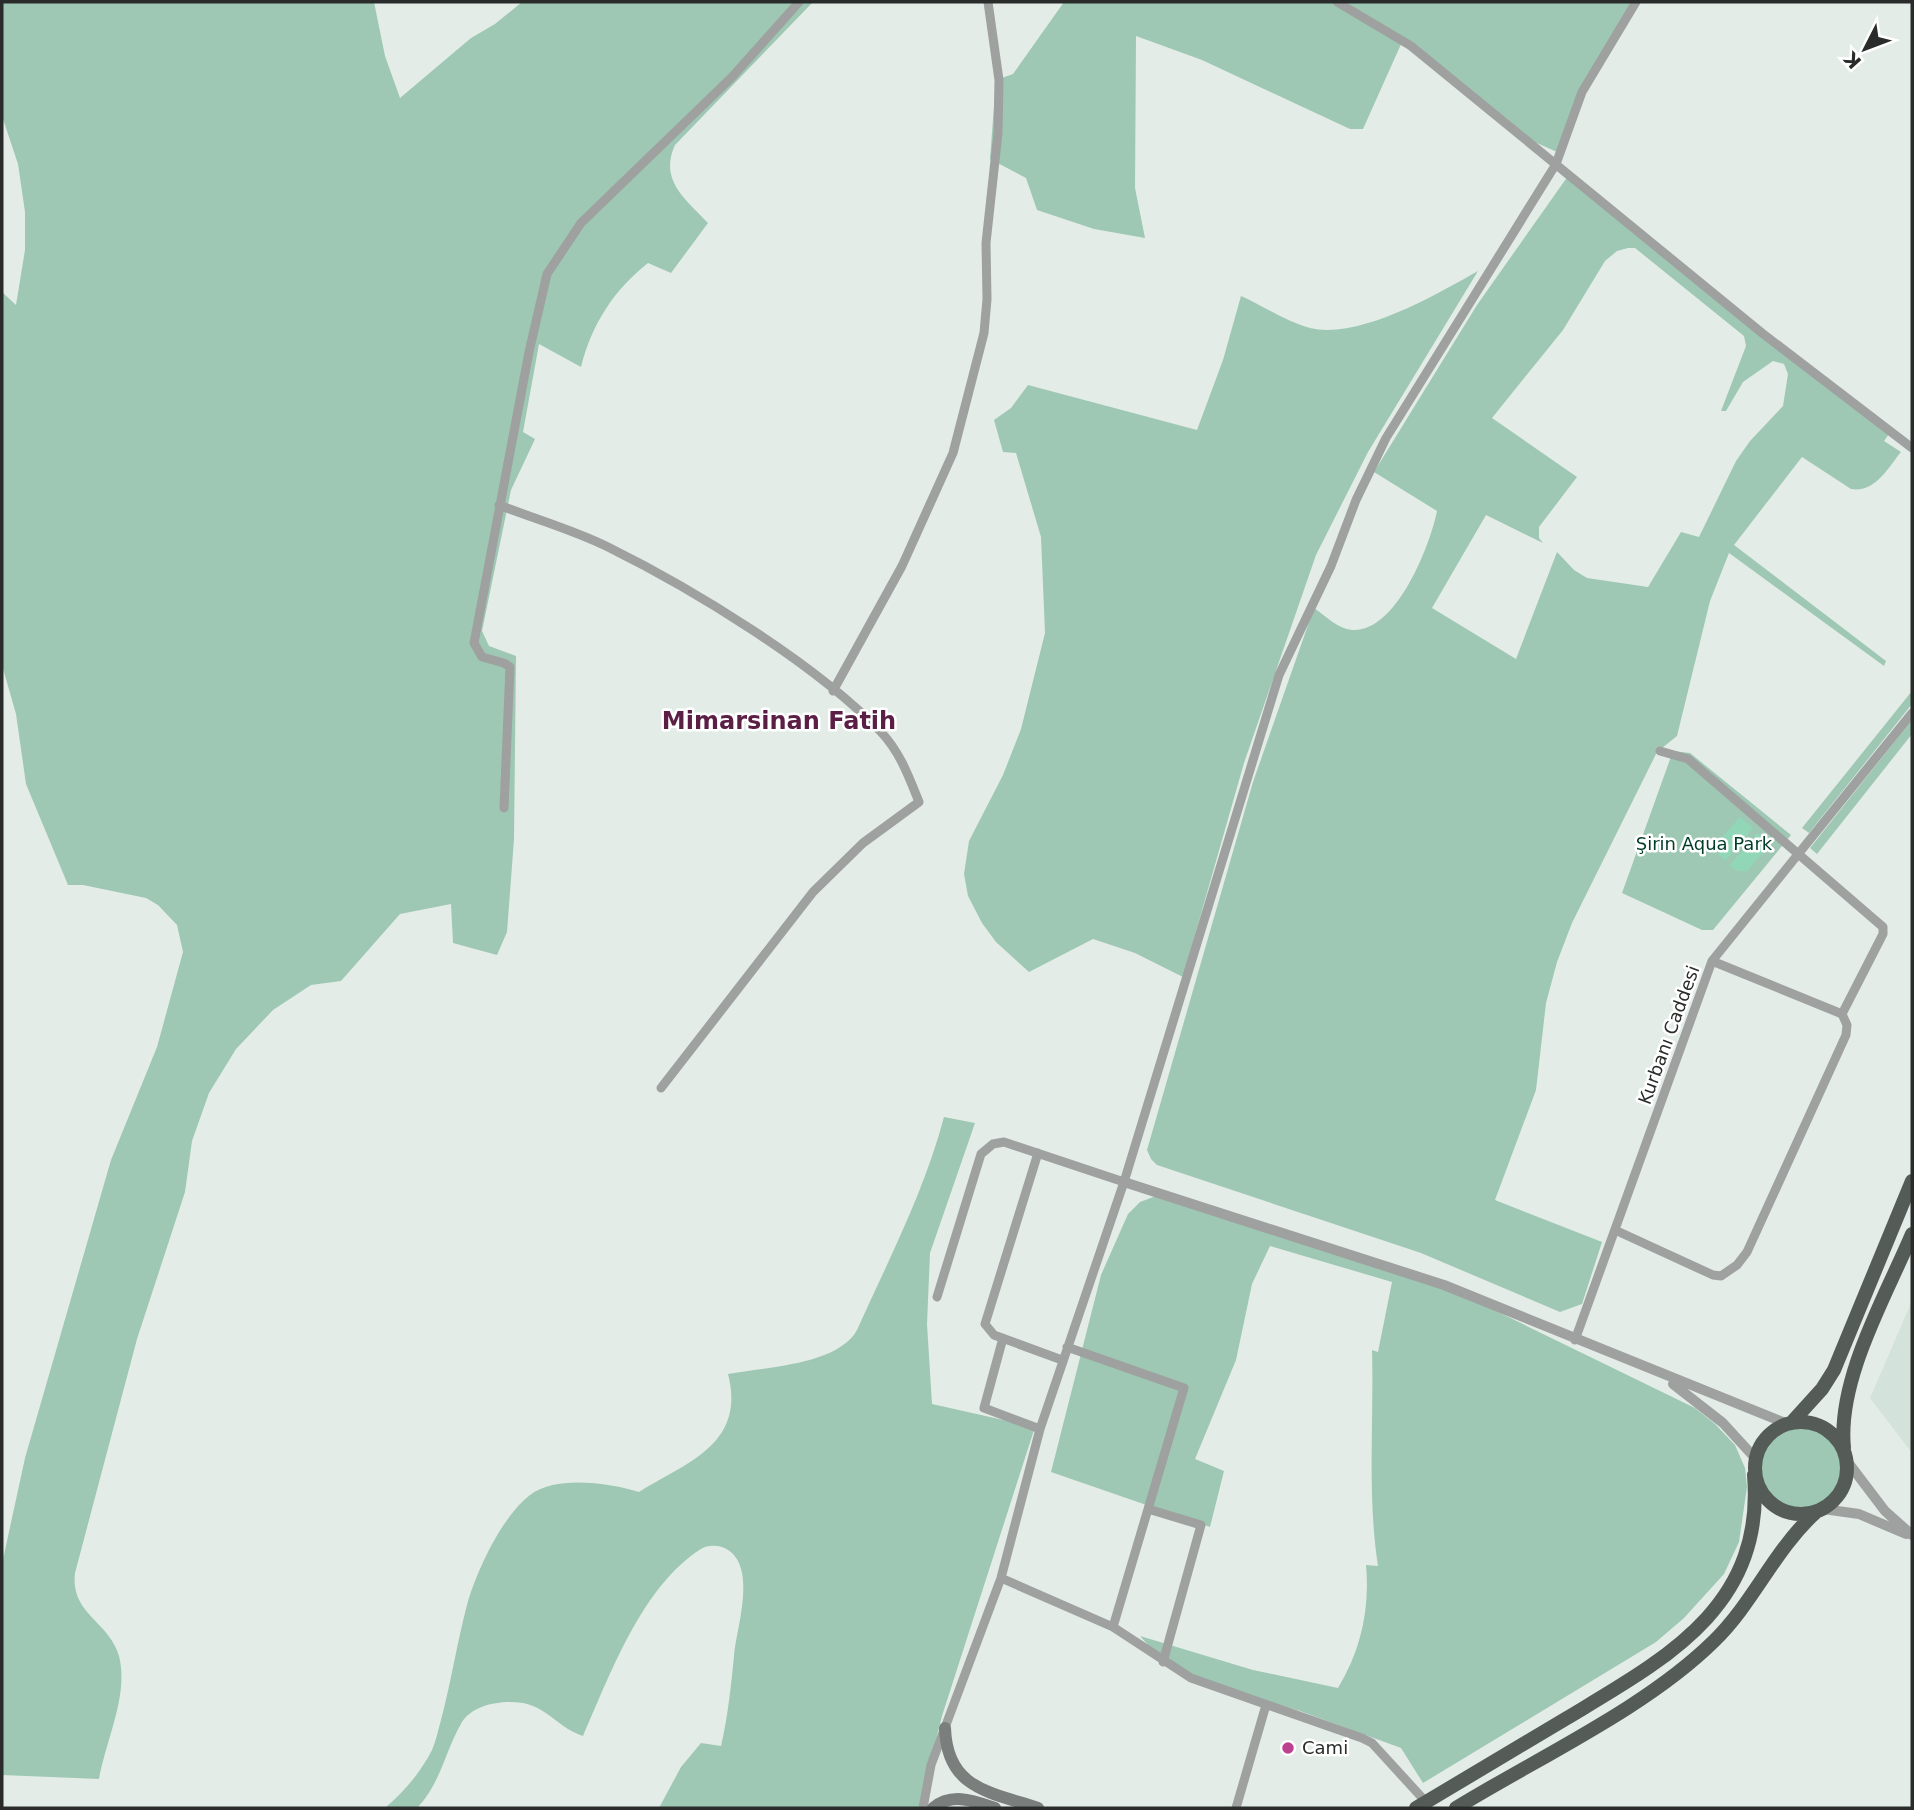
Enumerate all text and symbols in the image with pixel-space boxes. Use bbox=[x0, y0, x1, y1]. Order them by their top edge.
north arrow bbox=[1830, 14, 1900, 84]
text: K bbox=[1838, 47, 1865, 73]
district label: Mimarsinan Fatih bbox=[662, 707, 896, 735]
park label: Şirin Aqua Park bbox=[1636, 833, 1773, 854]
street label: Kurbanı Caddesi bbox=[1634, 963, 1703, 1107]
place label: Cami bbox=[1302, 1737, 1348, 1758]
marker: Cami bbox=[1280, 1740, 1296, 1756]

